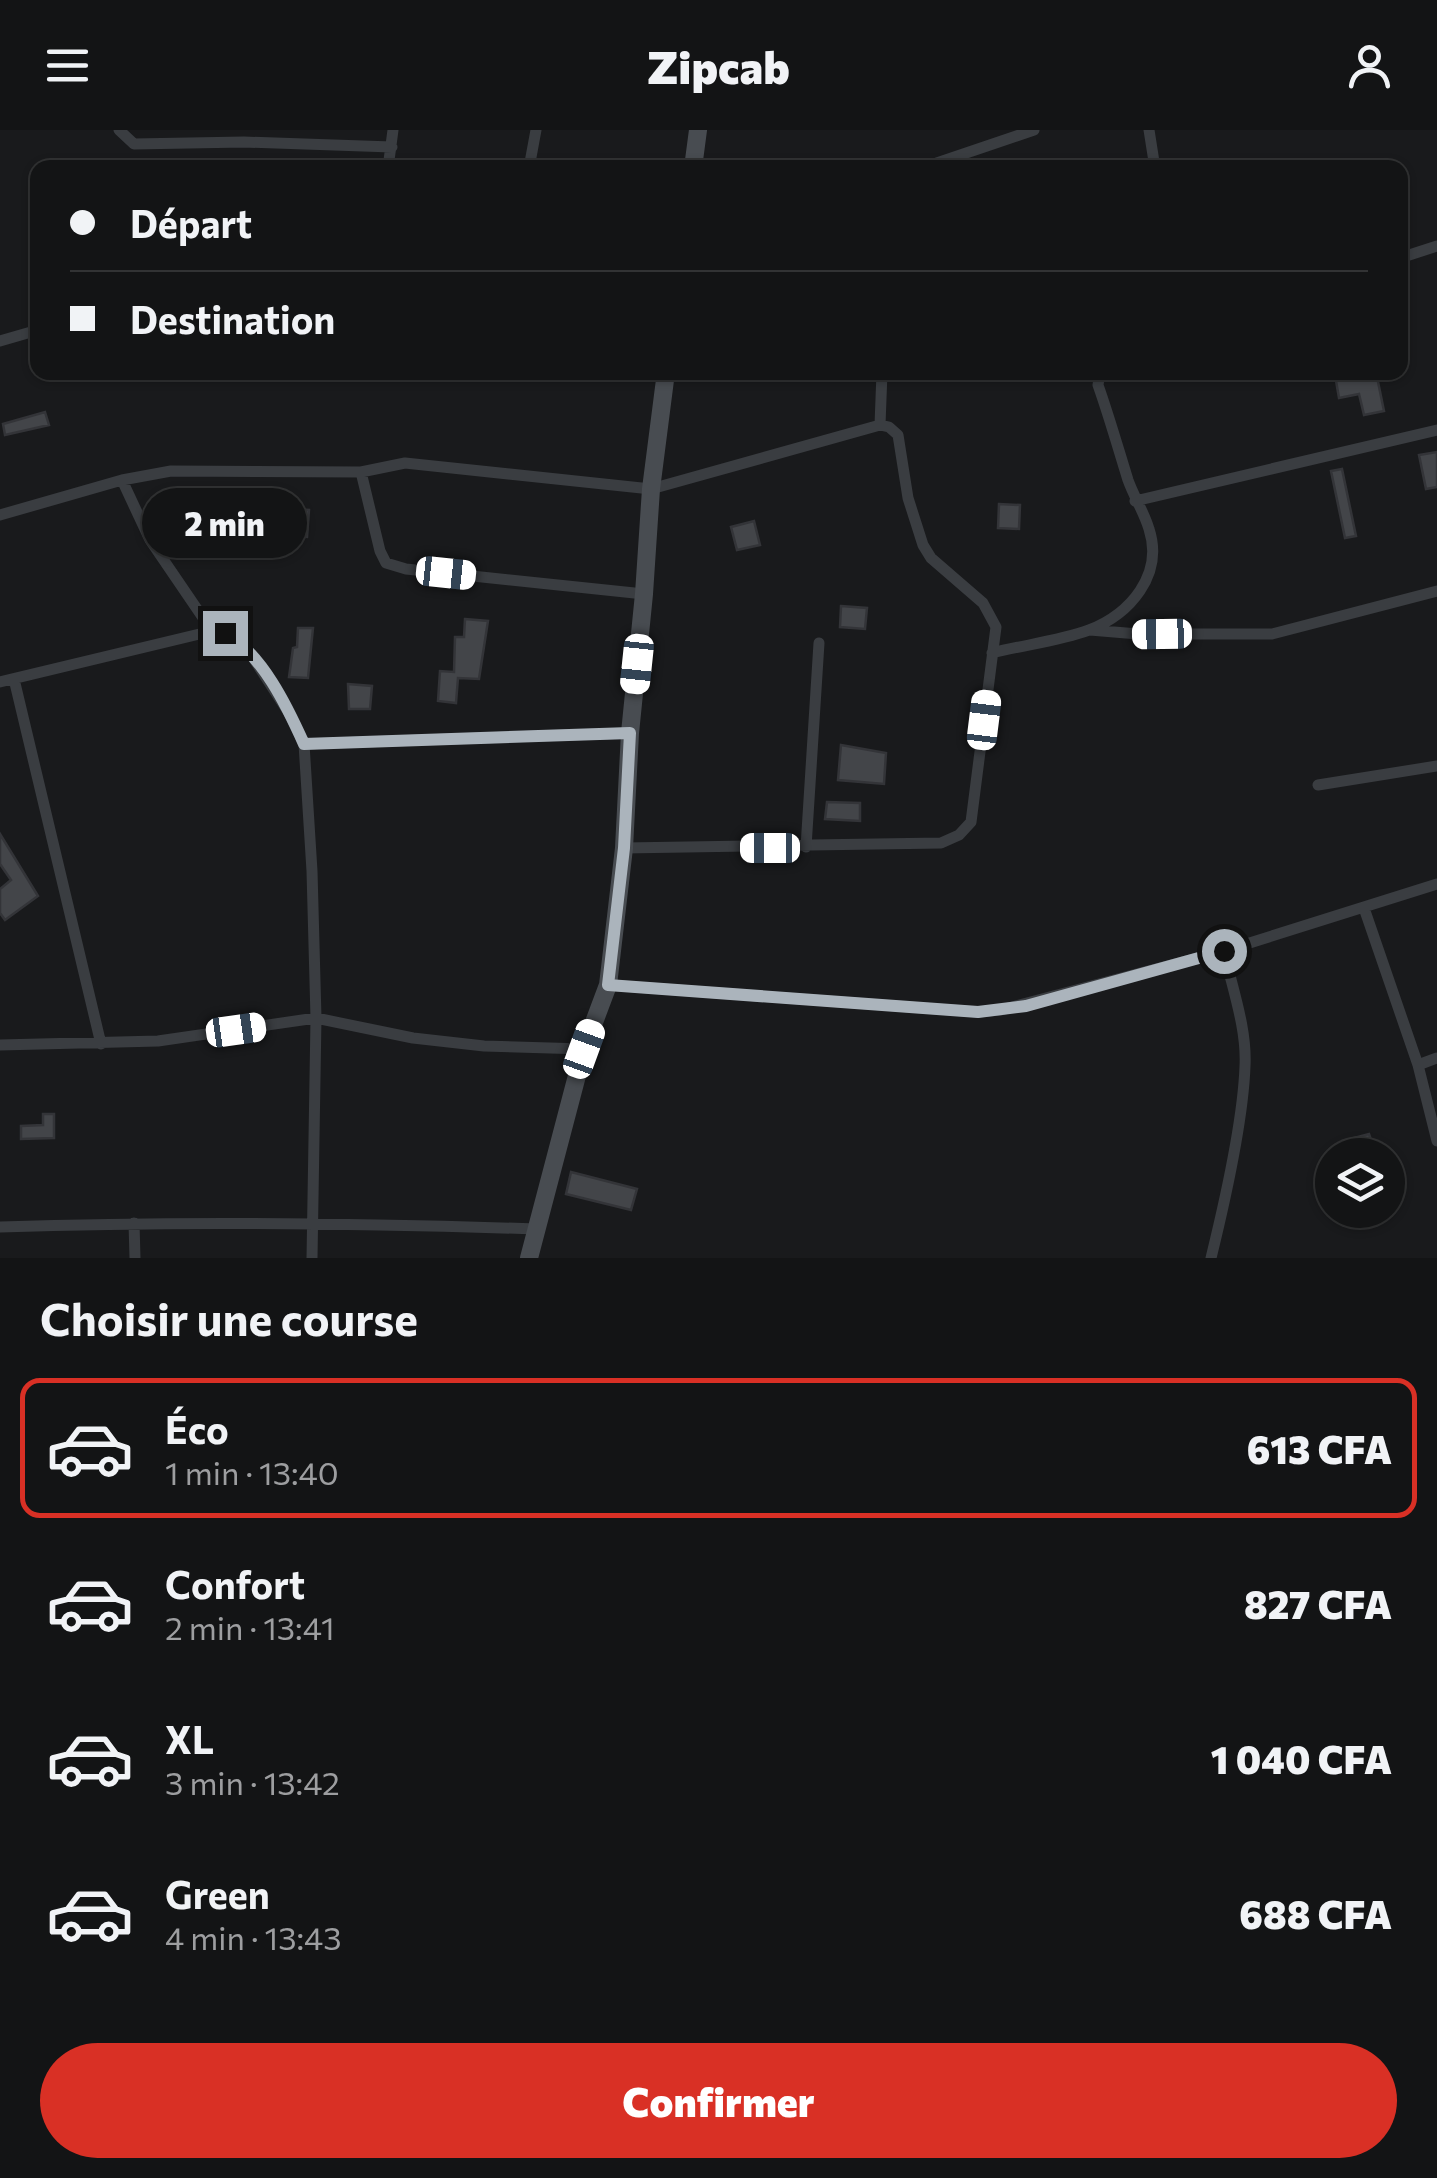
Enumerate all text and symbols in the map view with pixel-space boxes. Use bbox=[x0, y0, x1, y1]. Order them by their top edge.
icon: menu bbox=[40, 38, 95, 93]
text: Zipcab bbox=[647, 38, 790, 93]
icon: person bbox=[1342, 38, 1397, 93]
text: Départ bbox=[130, 199, 252, 246]
text: Destination bbox=[130, 295, 335, 342]
callout: 2 min bbox=[142, 488, 308, 558]
text: 2 min bbox=[184, 503, 265, 543]
car bbox=[415, 555, 477, 591]
route end bbox=[203, 611, 248, 656]
car bbox=[1132, 618, 1192, 650]
car bbox=[619, 633, 655, 695]
car bbox=[965, 688, 1003, 752]
car bbox=[740, 833, 800, 863]
route start bbox=[1202, 929, 1247, 974]
car bbox=[204, 1011, 268, 1049]
car bbox=[560, 1016, 608, 1082]
map controls bbox=[1315, 1138, 1405, 1228]
button: layers bbox=[1315, 1138, 1405, 1228]
text: Choisir une course bbox=[40, 1290, 418, 1345]
icon: car bbox=[45, 1403, 135, 1493]
text: Éco bbox=[165, 1405, 229, 1452]
text: 613 CFA bbox=[1247, 1425, 1392, 1472]
text: 1 min · 13:40 bbox=[165, 1452, 339, 1492]
icon: car bbox=[45, 1558, 135, 1648]
text: Confort bbox=[165, 1560, 305, 1607]
text: 827 CFA bbox=[1244, 1580, 1392, 1627]
text: 2 min · 13:41 bbox=[165, 1607, 335, 1647]
icon: car bbox=[45, 1713, 135, 1803]
text: XL bbox=[165, 1715, 214, 1762]
text: 1 040 CFA bbox=[1211, 1735, 1392, 1782]
text: 3 min · 13:42 bbox=[165, 1762, 340, 1802]
icon: car bbox=[45, 1868, 135, 1958]
text: Green bbox=[165, 1870, 270, 1917]
text: 688 CFA bbox=[1239, 1890, 1392, 1937]
text: 4 min · 13:43 bbox=[165, 1917, 342, 1957]
button: Confirmer bbox=[40, 2043, 1397, 2158]

